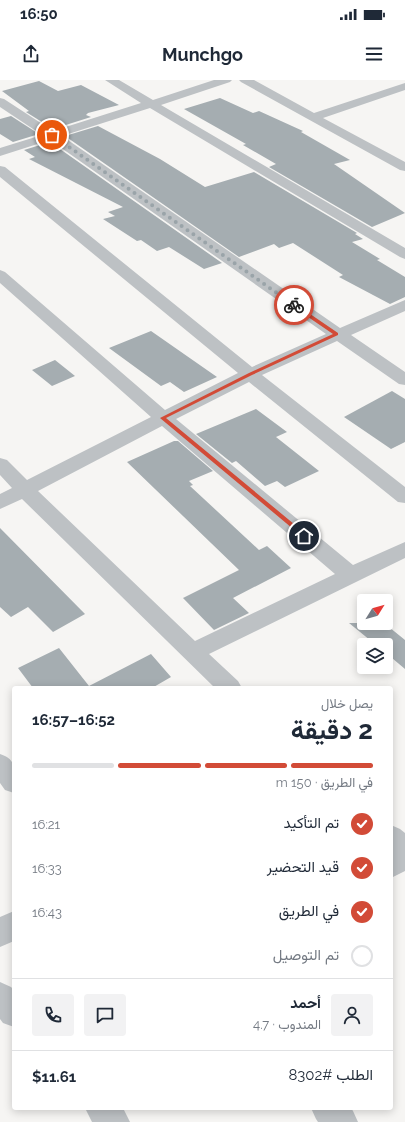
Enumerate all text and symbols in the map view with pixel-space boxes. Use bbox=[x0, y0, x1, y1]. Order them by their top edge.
text: 16:50 bbox=[20, 5, 58, 23]
icon: share bbox=[20, 43, 42, 65]
icon: menu bbox=[363, 43, 385, 65]
text: Munchgo bbox=[162, 44, 243, 65]
pin bbox=[35, 118, 69, 152]
icon: bag bbox=[41, 124, 63, 146]
courier bbox=[274, 285, 314, 325]
icon: bike bbox=[283, 294, 305, 316]
pin bbox=[287, 519, 321, 553]
icon: home bbox=[293, 525, 315, 547]
north arrow bbox=[357, 594, 393, 630]
map controls bbox=[357, 594, 393, 674]
button: layers bbox=[357, 638, 393, 674]
text: يصل خلال bbox=[321, 696, 373, 711]
text: 16:52–16:57 bbox=[32, 711, 115, 729]
text: 2 دقيقة bbox=[291, 715, 373, 745]
text: في الطريق · 150 m bbox=[276, 775, 373, 790]
icon: check bbox=[351, 813, 373, 835]
text: تم التأكيد bbox=[284, 814, 339, 832]
text: 16:21 bbox=[32, 817, 60, 832]
icon: check bbox=[351, 857, 373, 879]
text: قيد التحضير bbox=[267, 858, 339, 876]
text: 16:33 bbox=[32, 861, 62, 876]
icon: check bbox=[351, 901, 373, 923]
text: في الطريق bbox=[279, 902, 339, 920]
text: 16:43 bbox=[32, 905, 62, 920]
text: تم التوصيل bbox=[273, 946, 339, 964]
button: phone bbox=[32, 994, 74, 1036]
button: chat bbox=[84, 994, 126, 1036]
text: أحمد bbox=[290, 994, 321, 1012]
button: person bbox=[331, 994, 373, 1036]
text: المندوب · 4.7 bbox=[253, 1017, 321, 1032]
text: الطلب #8302 bbox=[288, 1066, 373, 1084]
text: $11.61 bbox=[32, 1068, 76, 1086]

